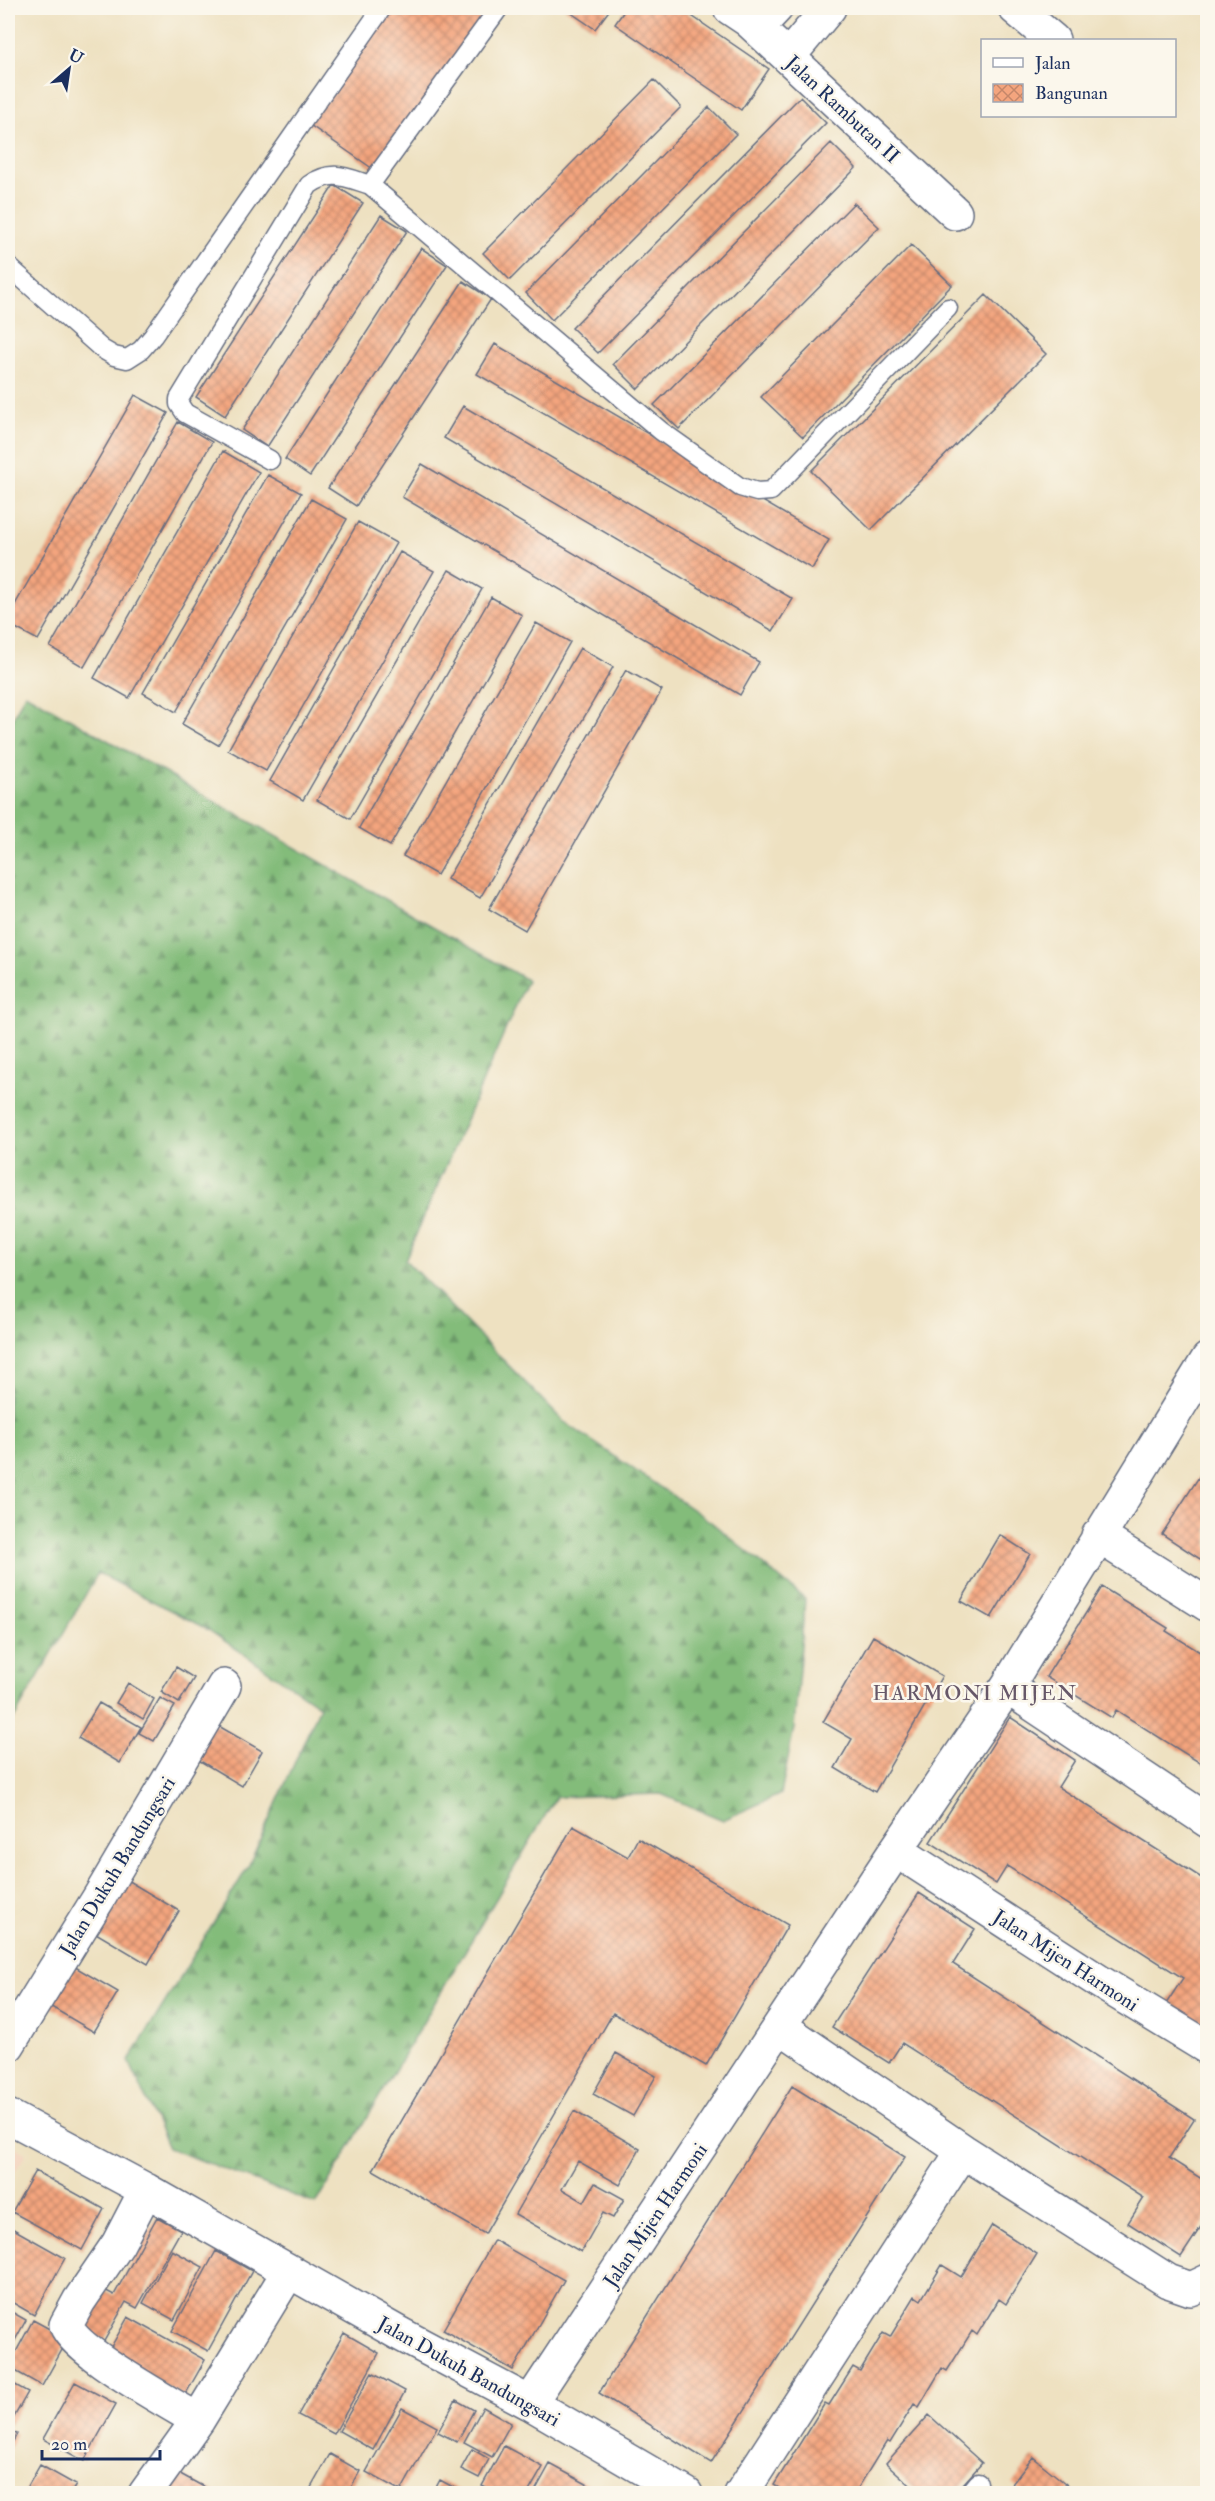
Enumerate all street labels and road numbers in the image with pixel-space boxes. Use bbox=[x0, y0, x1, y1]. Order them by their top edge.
street label: Jalan Rambutan II bbox=[780, 49, 905, 169]
street label: Jalan Dukuh Bandungsari bbox=[53, 1772, 181, 1961]
street label: Jalan Mijen Harmoni bbox=[987, 1903, 1143, 2017]
street label: Jalan Mijen Harmoni bbox=[597, 2138, 713, 2293]
street label: Jalan Dukuh Bandungsari bbox=[372, 2310, 564, 2432]

